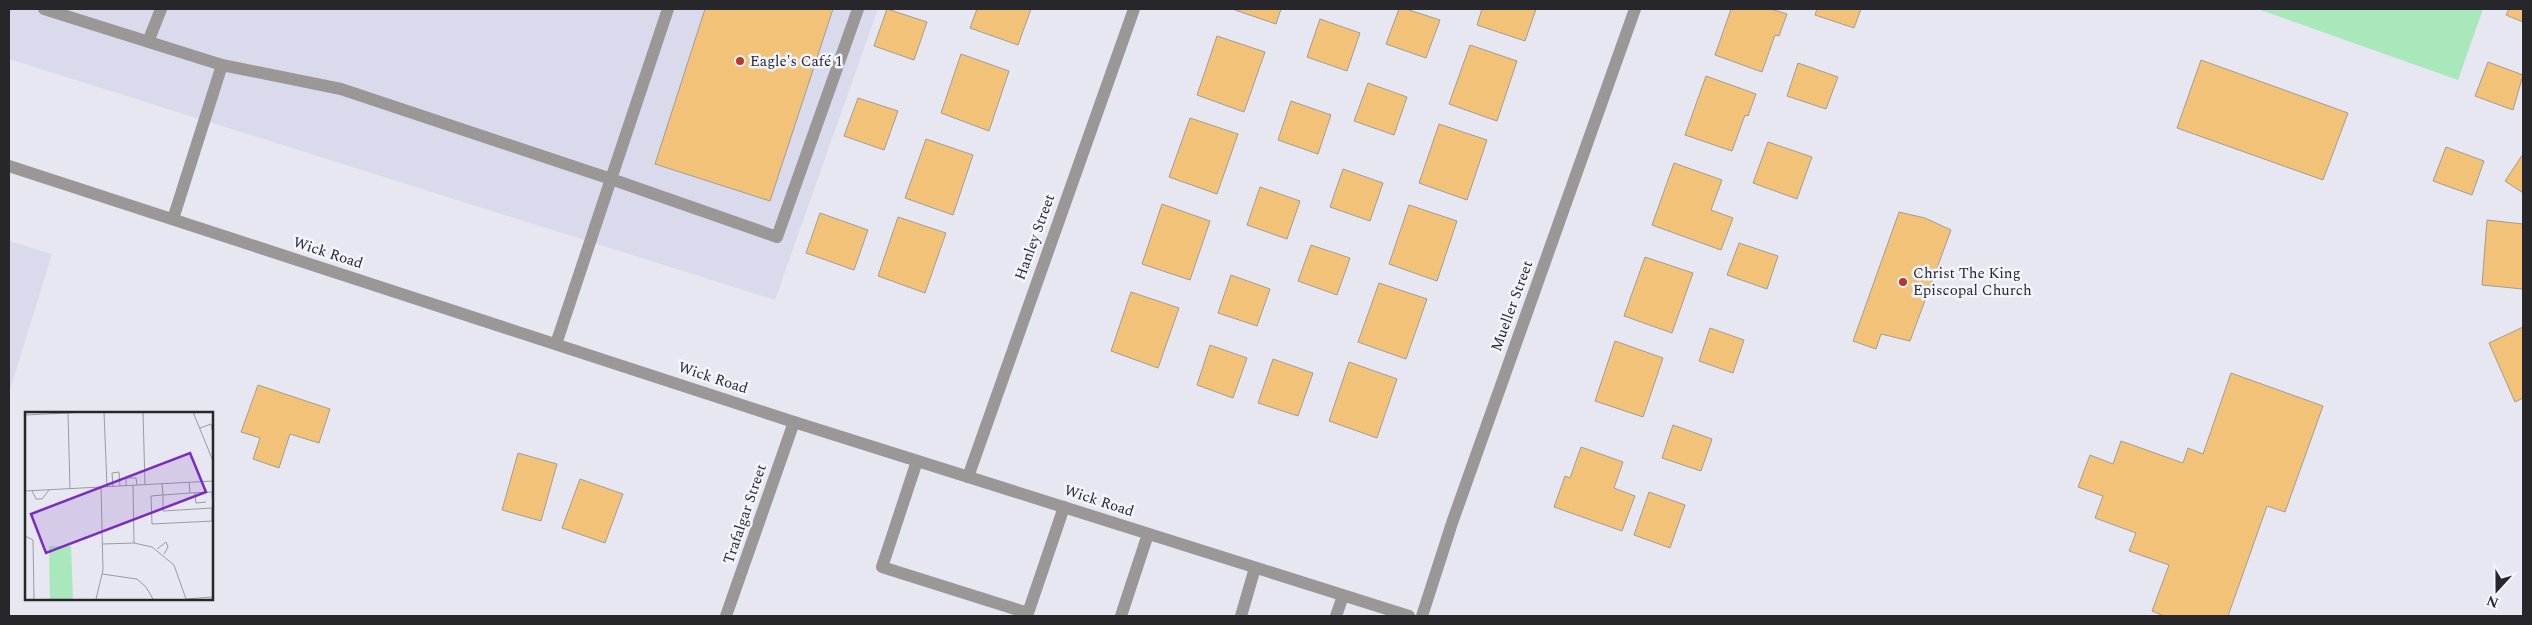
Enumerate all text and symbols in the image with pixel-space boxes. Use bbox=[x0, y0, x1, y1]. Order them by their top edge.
place label: Eagle's Café 1 bbox=[750, 50, 842, 73]
marker: Eagle's Café 1 bbox=[734, 55, 746, 67]
street label: Hanley Street bbox=[1009, 191, 1061, 283]
street label: Wick Road bbox=[290, 231, 366, 275]
street label: Mueller Street bbox=[1485, 257, 1539, 355]
place label: Christ The King Episcopal Church bbox=[1913, 262, 2032, 302]
marker: Christ The King Episcopal Church bbox=[1897, 276, 1909, 288]
street label: Wick Road bbox=[675, 356, 751, 400]
inset map bbox=[25, 412, 212, 600]
street label: Trafalgar Street bbox=[717, 461, 773, 567]
street label: Wick Road bbox=[1061, 479, 1137, 523]
north arrow bbox=[2472, 565, 2522, 615]
text: N bbox=[2483, 590, 2502, 614]

